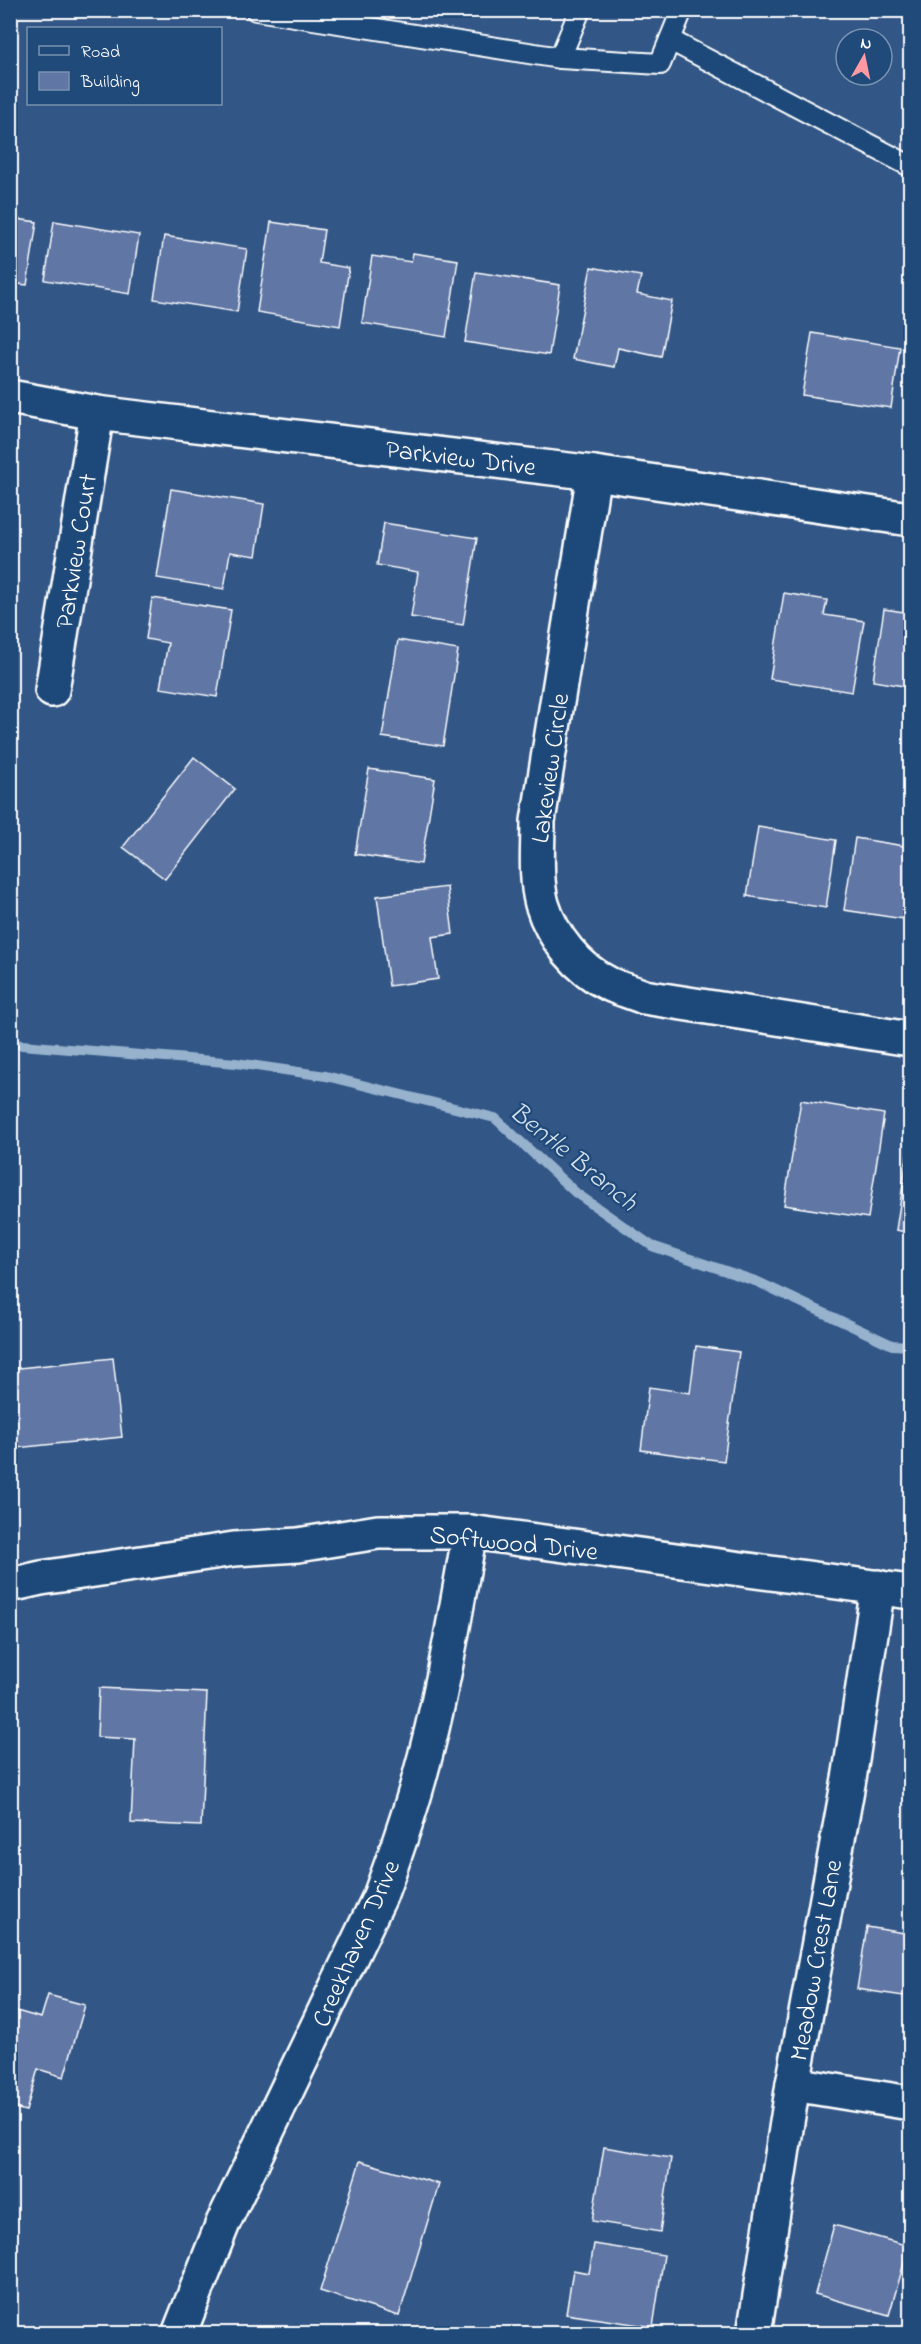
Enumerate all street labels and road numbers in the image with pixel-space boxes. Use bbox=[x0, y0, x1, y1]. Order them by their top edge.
street label: Parkview Drive bbox=[383, 432, 538, 488]
street label: Parkview Court bbox=[47, 471, 109, 632]
street label: Lakeview Circle bbox=[523, 691, 581, 846]
street label: Softwood Drive bbox=[428, 1517, 600, 1573]
street label: Creekhaven Drive bbox=[304, 1854, 412, 2034]
street label: Meadow Crest Lane bbox=[782, 1857, 854, 2064]

